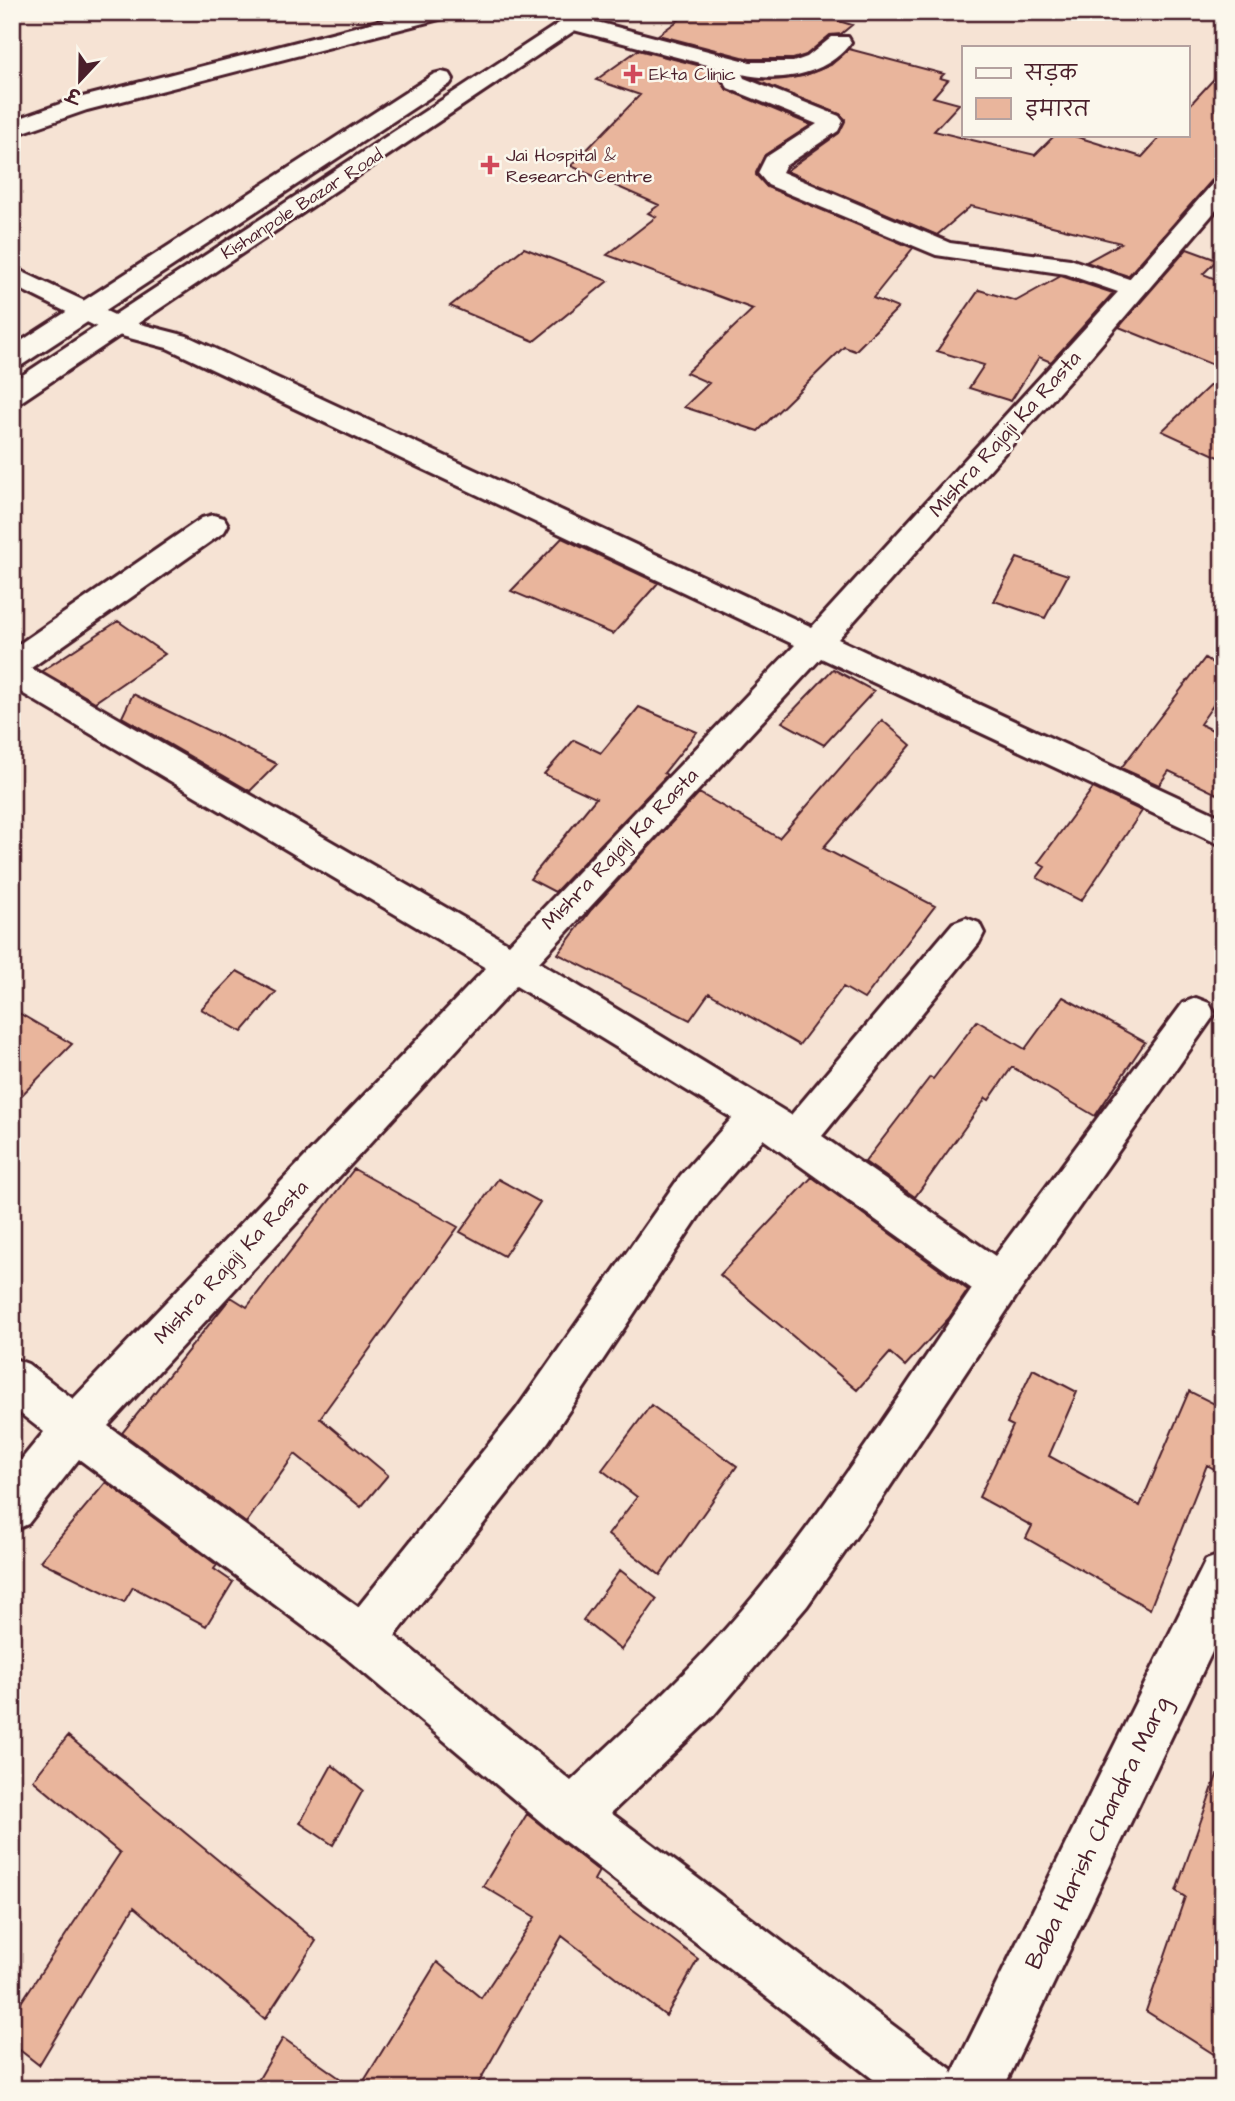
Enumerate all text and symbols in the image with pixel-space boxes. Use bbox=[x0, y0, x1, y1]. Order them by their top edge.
north arrow bbox=[46, 46, 116, 116]
legend bbox=[962, 46, 1190, 136]
text: सड़क bbox=[1024, 59, 1078, 88]
place label: Ekta Clinic bbox=[649, 62, 736, 87]
marker: Ekta Clinic bbox=[623, 64, 643, 84]
text: उ bbox=[61, 79, 87, 110]
text: इमारत bbox=[1025, 95, 1091, 124]
street label: Kishanpole Bazar Road bbox=[216, 142, 388, 266]
place label: Jai Hospital & Research Centre bbox=[506, 143, 653, 189]
marker: Jai Hospital & Research Centre bbox=[480, 155, 500, 175]
street label: Mishra Rajaji Ka Rasta bbox=[922, 344, 1088, 523]
street label: Mishra Rajaji Ka Rasta bbox=[535, 761, 705, 936]
street label: Mishra Rajaji Ka Rasta bbox=[147, 1173, 315, 1350]
street label: Baba Harish Chandra Marg bbox=[1017, 1691, 1180, 1976]

